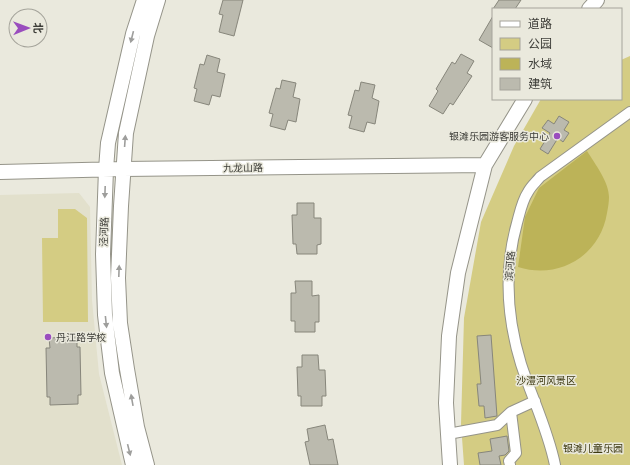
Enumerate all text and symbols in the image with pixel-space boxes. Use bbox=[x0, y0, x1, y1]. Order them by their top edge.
north arrow bbox=[8, 8, 48, 48]
legend bbox=[492, 8, 622, 100]
text: 道路 bbox=[528, 16, 552, 31]
text: 北 bbox=[31, 22, 45, 33]
one-way arrow bbox=[129, 31, 135, 44]
text: 公园 bbox=[528, 36, 552, 51]
text: 水域 bbox=[528, 56, 552, 71]
text: 建筑 bbox=[528, 76, 552, 91]
place label: 银滩乐园游客服务中心 bbox=[449, 130, 549, 143]
marker: 银滩乐园游客服务中心 bbox=[552, 131, 562, 141]
one-way arrow bbox=[122, 135, 129, 147]
street label: 九龙山路 bbox=[223, 161, 263, 175]
one-way arrow bbox=[102, 186, 108, 199]
street label: 泾河路 bbox=[97, 217, 111, 247]
street label: 滨河路 bbox=[502, 250, 518, 282]
one-way arrow bbox=[115, 265, 122, 277]
one-way arrow bbox=[103, 316, 109, 328]
place label: 丹江路学校 bbox=[56, 331, 106, 344]
marker: 丹江路学校 bbox=[43, 332, 53, 342]
park label: 沙澧河风景区 bbox=[516, 374, 576, 387]
one-way arrow bbox=[129, 394, 135, 406]
park label: 银滩儿童乐园 bbox=[563, 442, 623, 455]
one-way arrow bbox=[126, 444, 132, 456]

